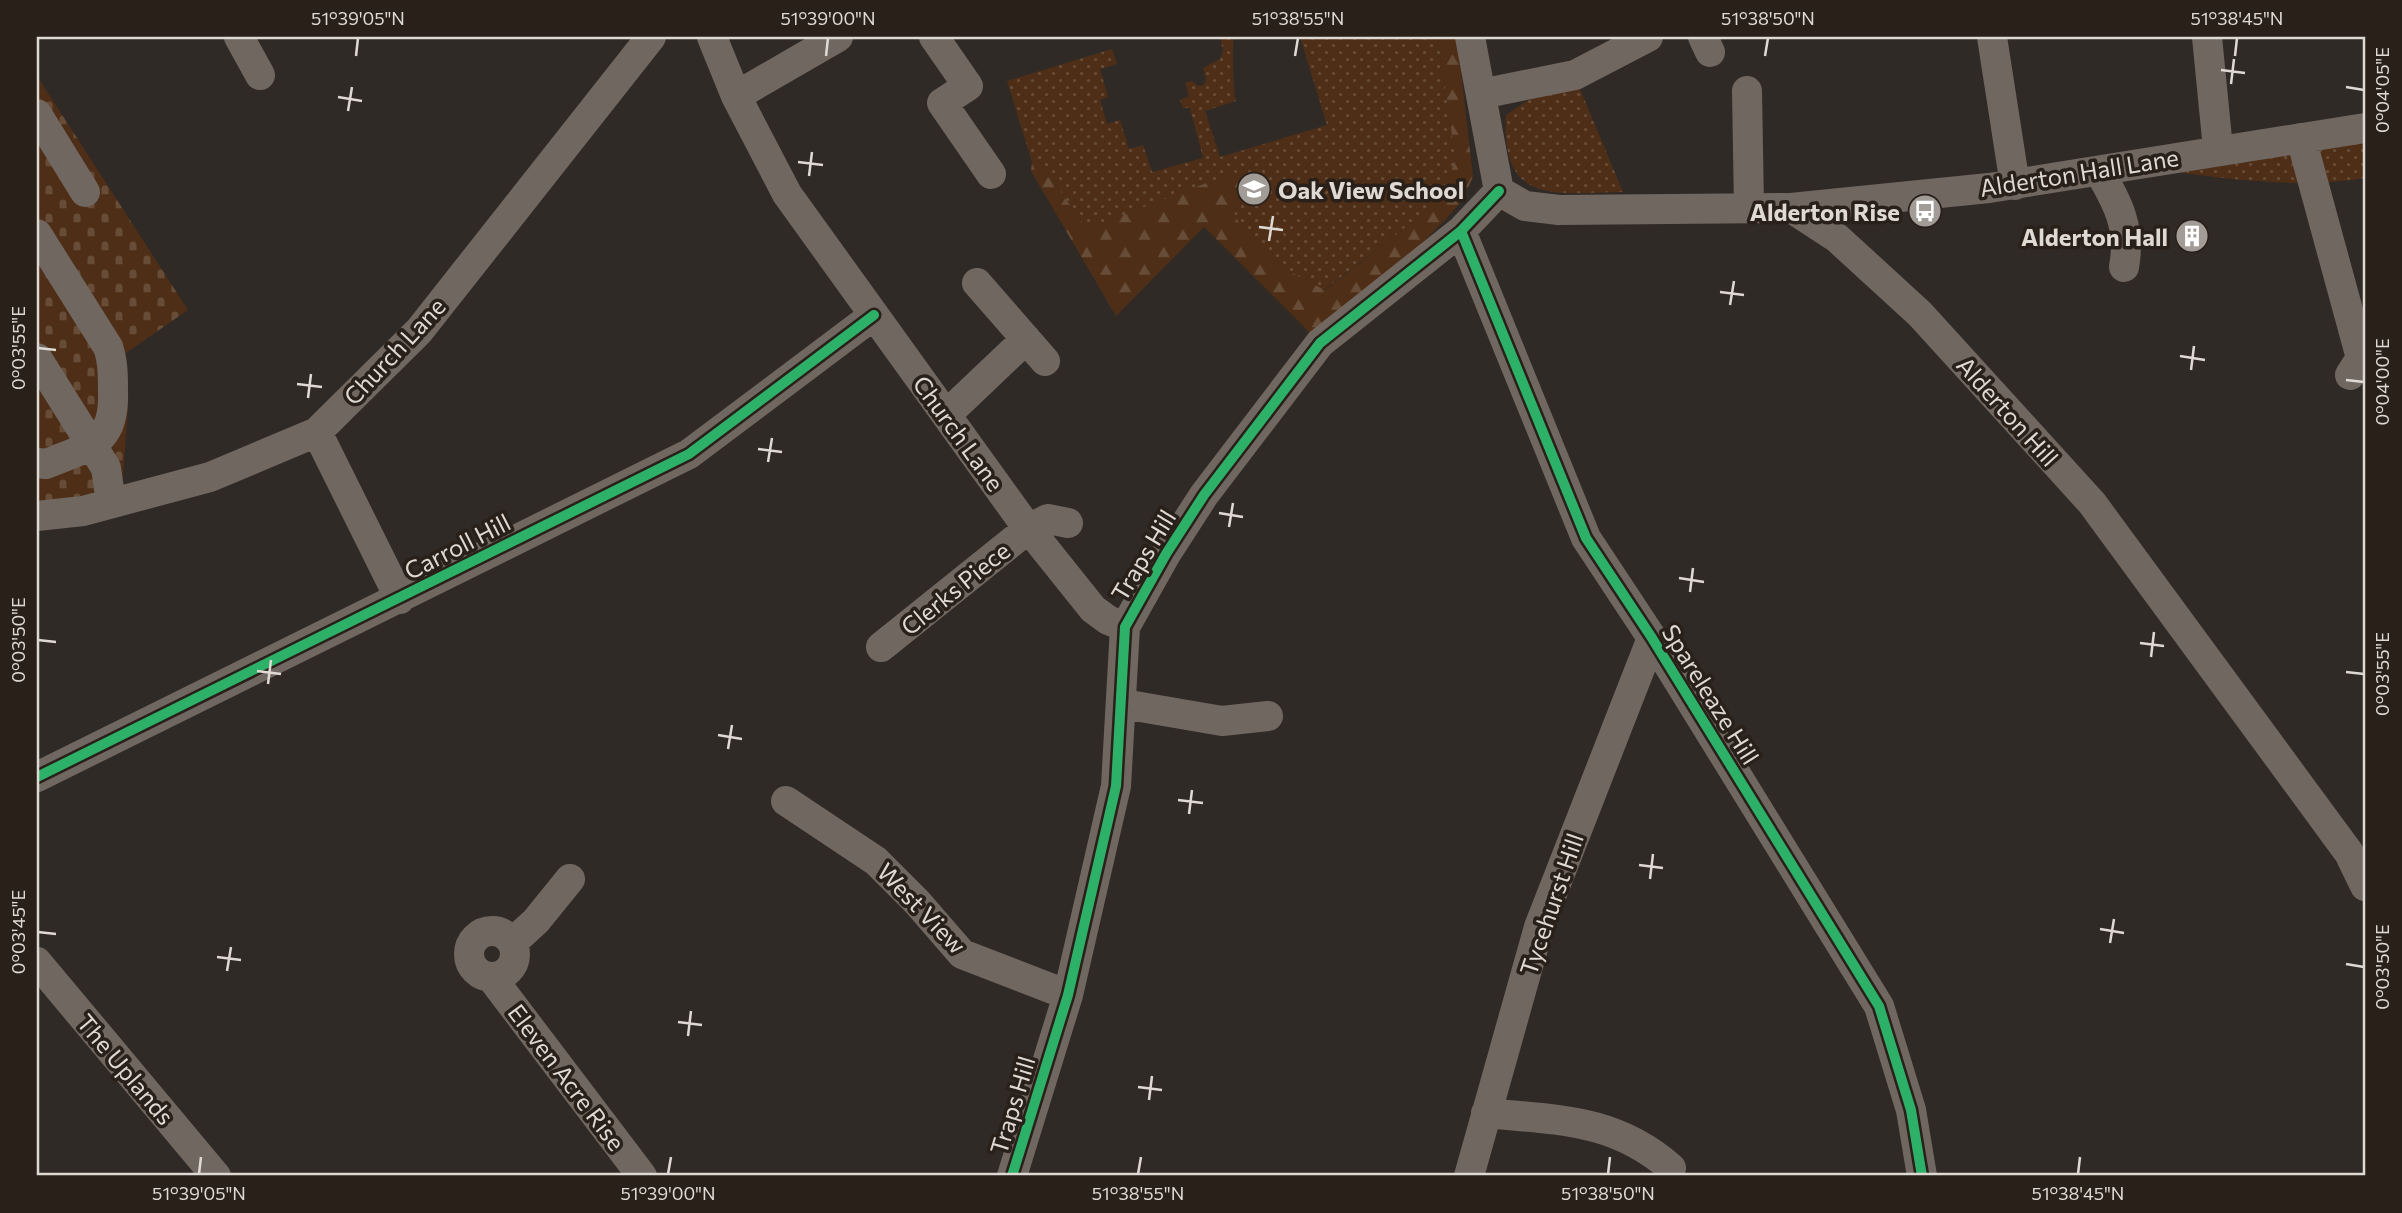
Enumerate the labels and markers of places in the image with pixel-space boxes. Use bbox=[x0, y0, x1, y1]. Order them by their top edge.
school or university icon: Oak View School bbox=[1235, 170, 1273, 208]
place label: Oak View School bbox=[1278, 175, 1464, 204]
bus stop icon: Alderton Rise bbox=[1906, 192, 1944, 230]
place label: Alderton Rise bbox=[1750, 197, 1900, 226]
building icon: Alderton Hall bbox=[2173, 217, 2211, 255]
place label: Alderton Hall bbox=[2021, 222, 2168, 251]

